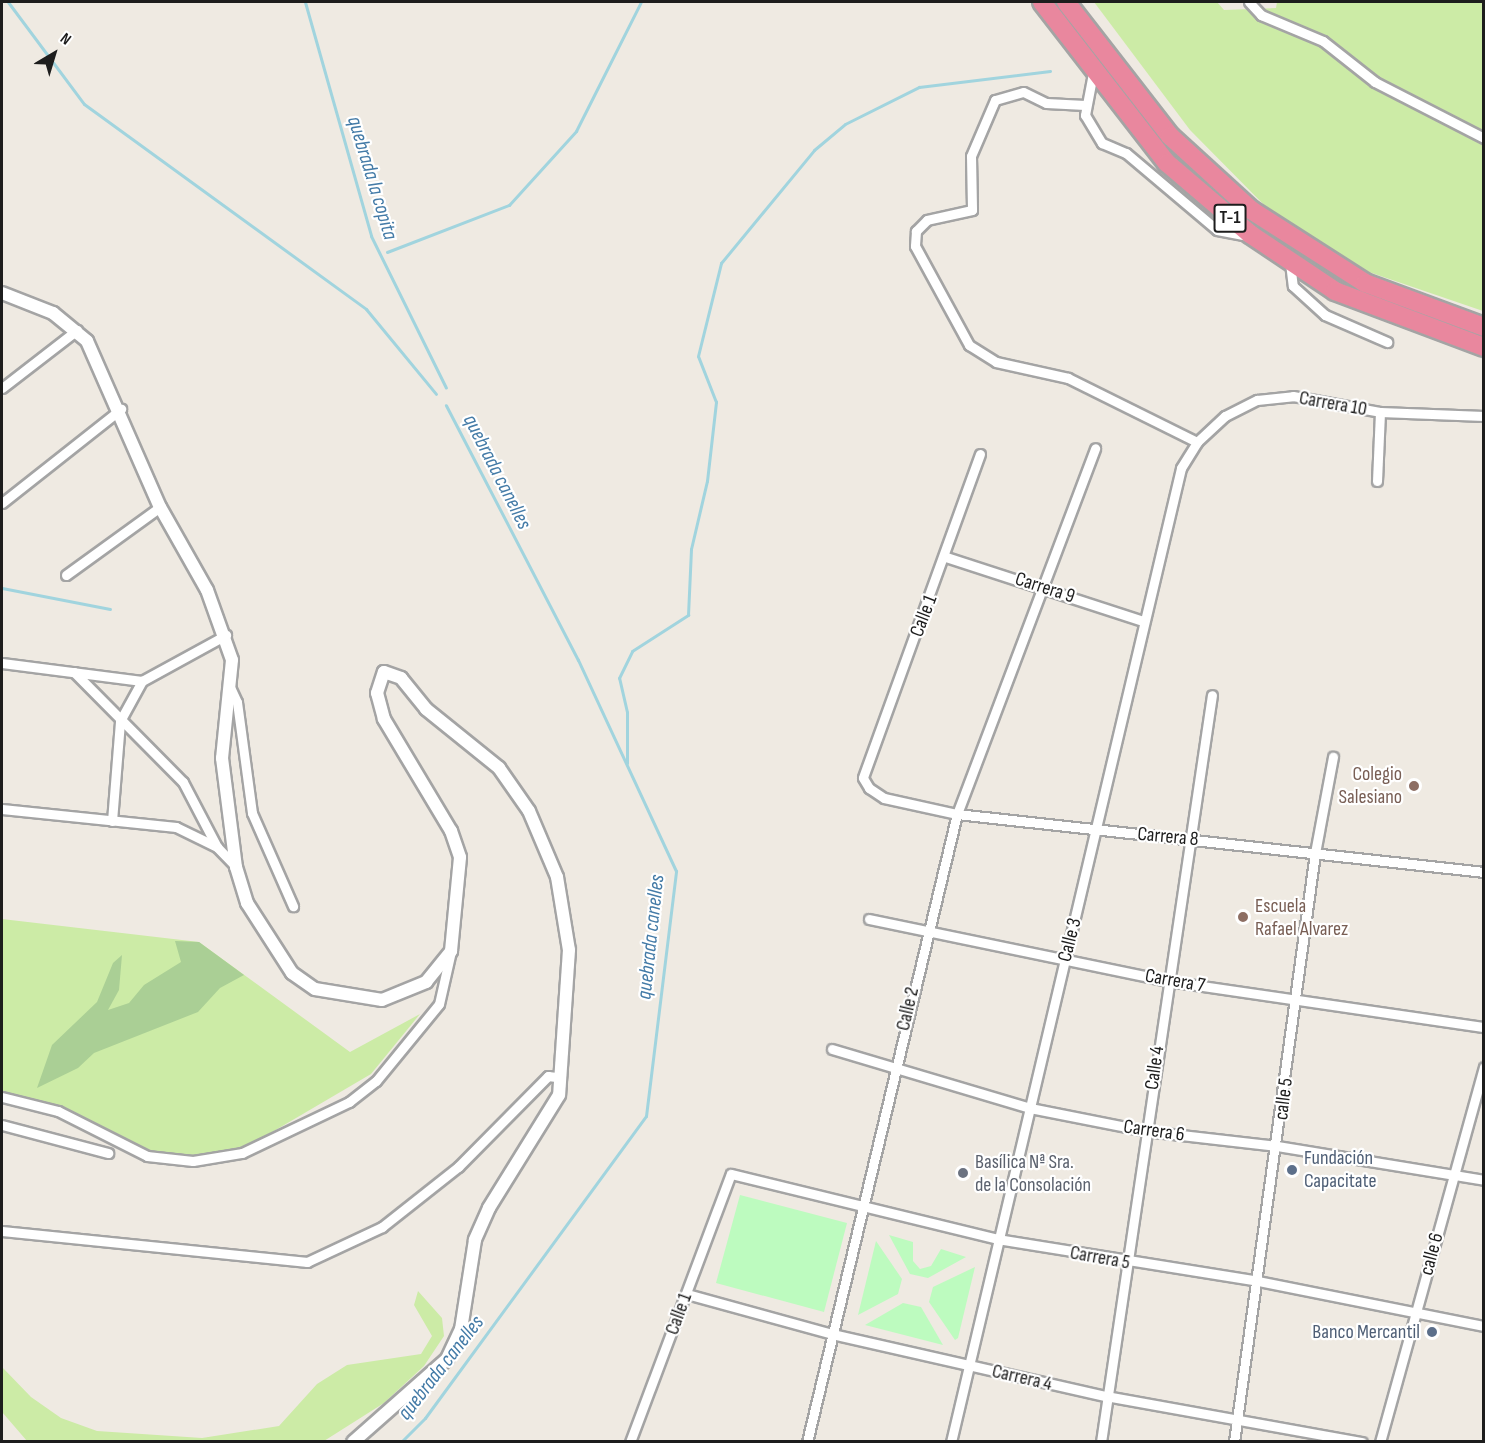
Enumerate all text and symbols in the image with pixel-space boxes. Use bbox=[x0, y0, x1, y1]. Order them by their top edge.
north arrow bbox=[24, 24, 84, 84]
text: N bbox=[56, 29, 75, 50]
water label: quebrada la copita bbox=[341, 113, 403, 243]
road number: T-1 bbox=[1214, 203, 1246, 233]
street label: Carrera 10 bbox=[1297, 386, 1369, 422]
water label: quebrada canelles bbox=[457, 410, 537, 534]
street label: Carrera 9 bbox=[1012, 567, 1078, 609]
street label: Calle 1 bbox=[905, 592, 943, 640]
place label: Colegio Salesiano bbox=[1339, 762, 1402, 809]
marker: Colegio Salesiano bbox=[1407, 779, 1421, 793]
street label: Carrera 8 bbox=[1136, 822, 1200, 852]
water label: quebrada canelles bbox=[632, 873, 670, 1001]
place label: Escuela Rafael Alvarez bbox=[1255, 894, 1348, 941]
marker: Escuela Rafael Alvarez bbox=[1236, 910, 1250, 924]
street label: Calle 3 bbox=[1053, 916, 1087, 964]
street label: Carrera 7 bbox=[1143, 964, 1207, 998]
street label: Calle 2 bbox=[891, 985, 925, 1033]
street label: Calle 4 bbox=[1140, 1045, 1170, 1091]
street label: calle 5 bbox=[1270, 1077, 1298, 1121]
street label: Carrera 6 bbox=[1122, 1115, 1186, 1147]
place label: Fundación Capacitate bbox=[1304, 1146, 1376, 1193]
place label: Basílica Nª Sra. de la Consolación bbox=[975, 1150, 1091, 1197]
marker: Fundación Capacitate bbox=[1285, 1163, 1299, 1177]
marker: Basílica Nª Sra. de la Consolación bbox=[956, 1166, 970, 1180]
street label: calle 6 bbox=[1415, 1230, 1449, 1278]
street label: Carrera 5 bbox=[1068, 1241, 1132, 1275]
street label: Calle 1 bbox=[660, 1290, 698, 1338]
water label: quebrada canelles bbox=[393, 1311, 489, 1425]
place label: Banco Mercantil bbox=[1312, 1320, 1420, 1344]
marker: Banco Mercantil bbox=[1425, 1325, 1439, 1339]
street label: Carrera 4 bbox=[990, 1359, 1054, 1397]

